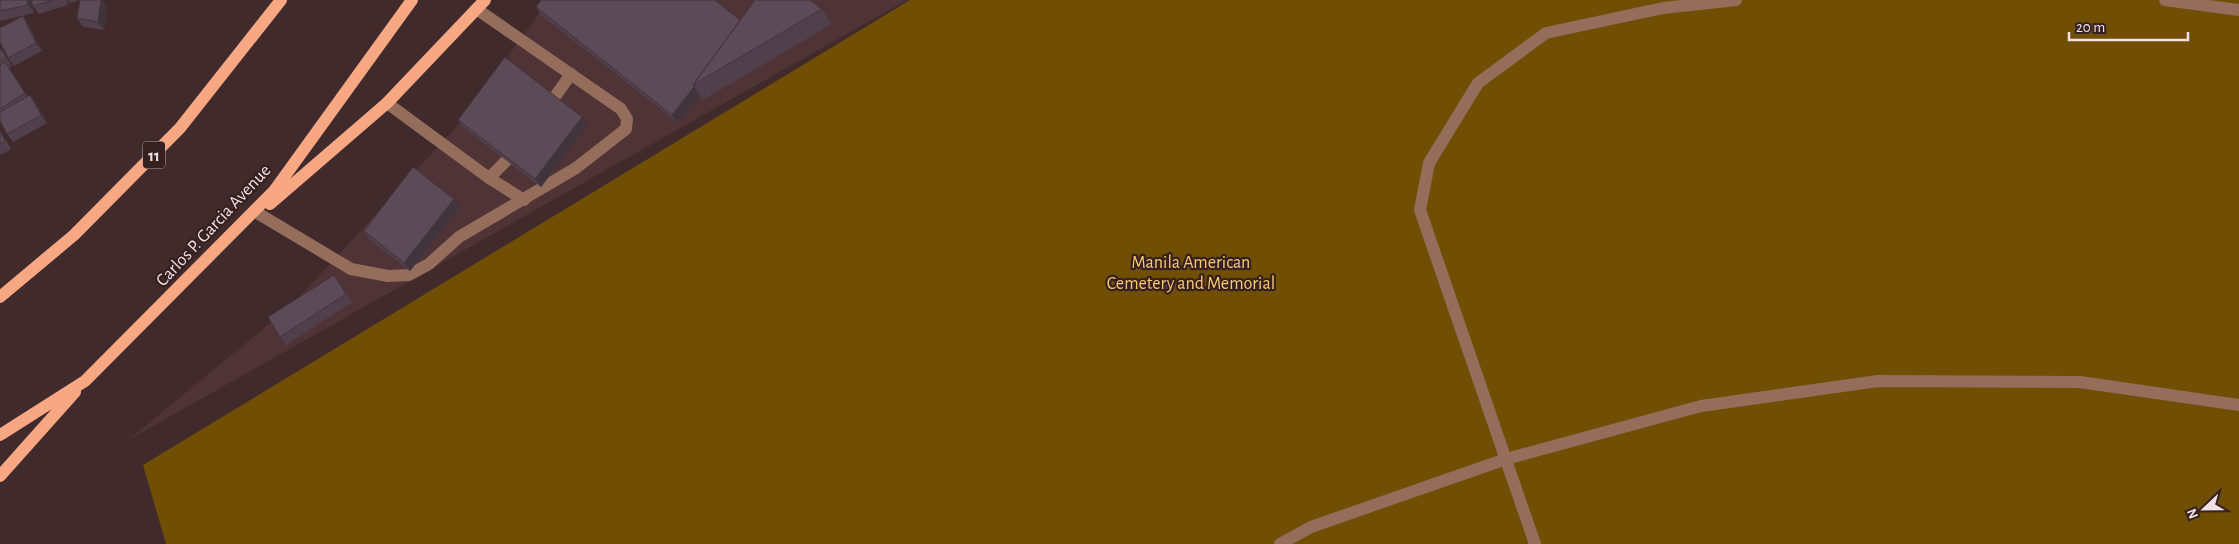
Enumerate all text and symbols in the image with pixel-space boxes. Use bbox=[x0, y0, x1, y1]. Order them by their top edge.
scale bar bbox=[2069, 10, 2188, 42]
text: 20 m bbox=[2076, 20, 2105, 35]
road number: 11 bbox=[143, 142, 165, 168]
street label: Carlos P. Garcia Avenue bbox=[153, 161, 275, 290]
park label: Manila American Cemetery and Memorial bbox=[1107, 254, 1275, 293]
north arrow bbox=[2179, 484, 2229, 534]
text: N bbox=[2185, 506, 2201, 521]

